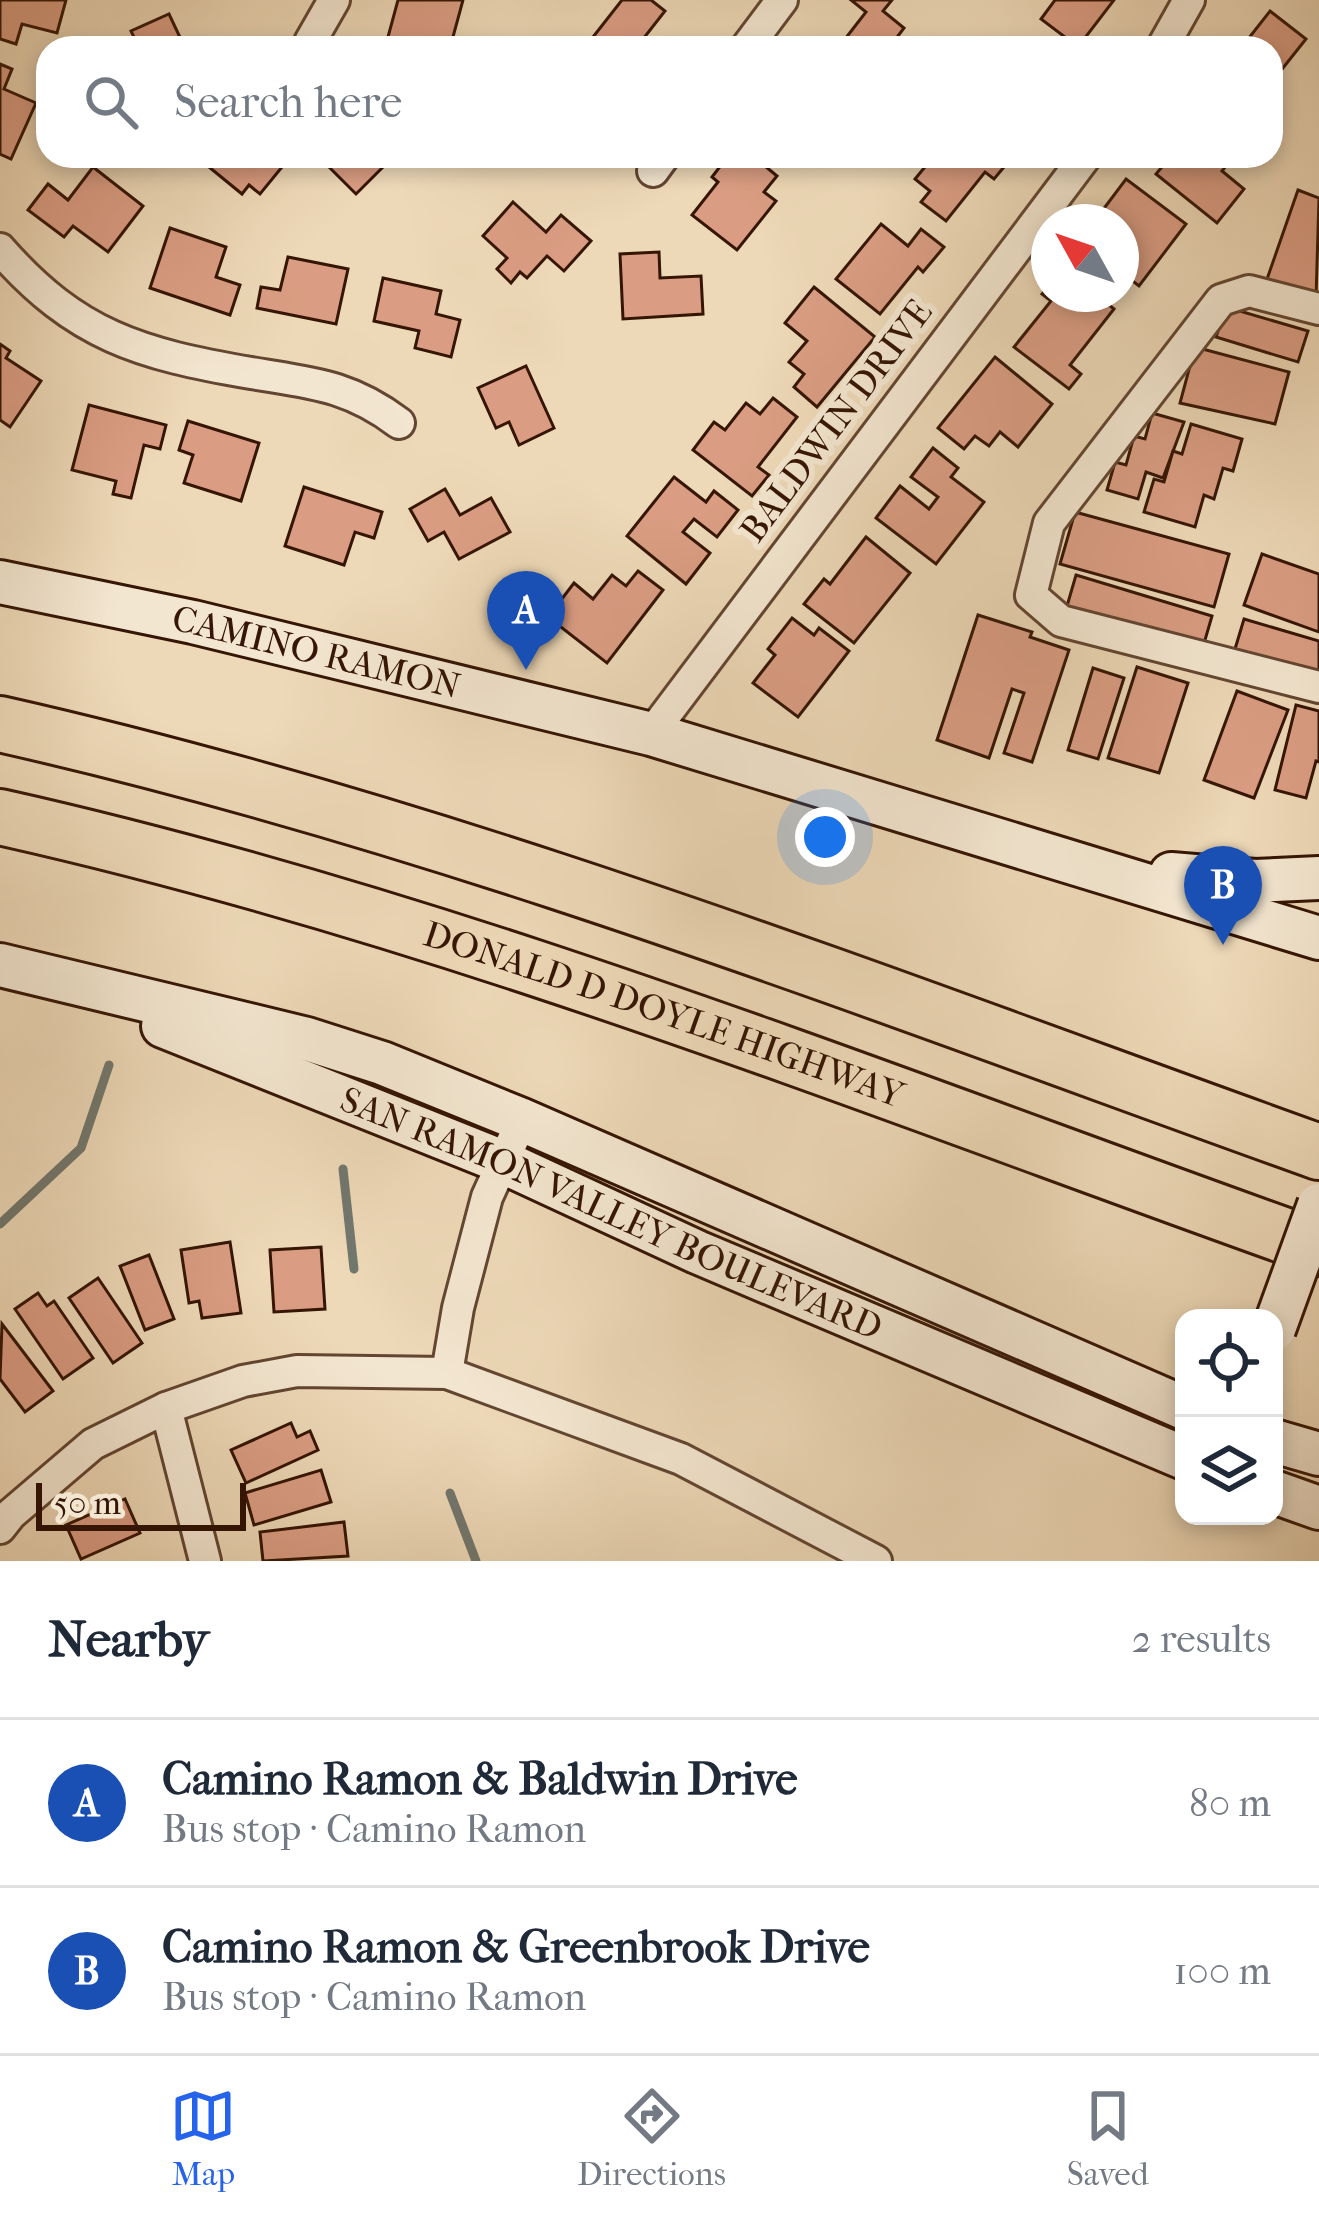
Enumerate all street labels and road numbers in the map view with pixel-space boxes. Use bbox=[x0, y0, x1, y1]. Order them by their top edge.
street label: BALDWIN DRIVE bbox=[731, 292, 941, 550]
street label: CAMINO RAMON bbox=[169, 597, 465, 708]
street label: DONALD D DOYLE HIGHWAY bbox=[419, 912, 911, 1117]
street label: SAN RAMON VALLEY BOULEVARD bbox=[334, 1078, 888, 1349]

